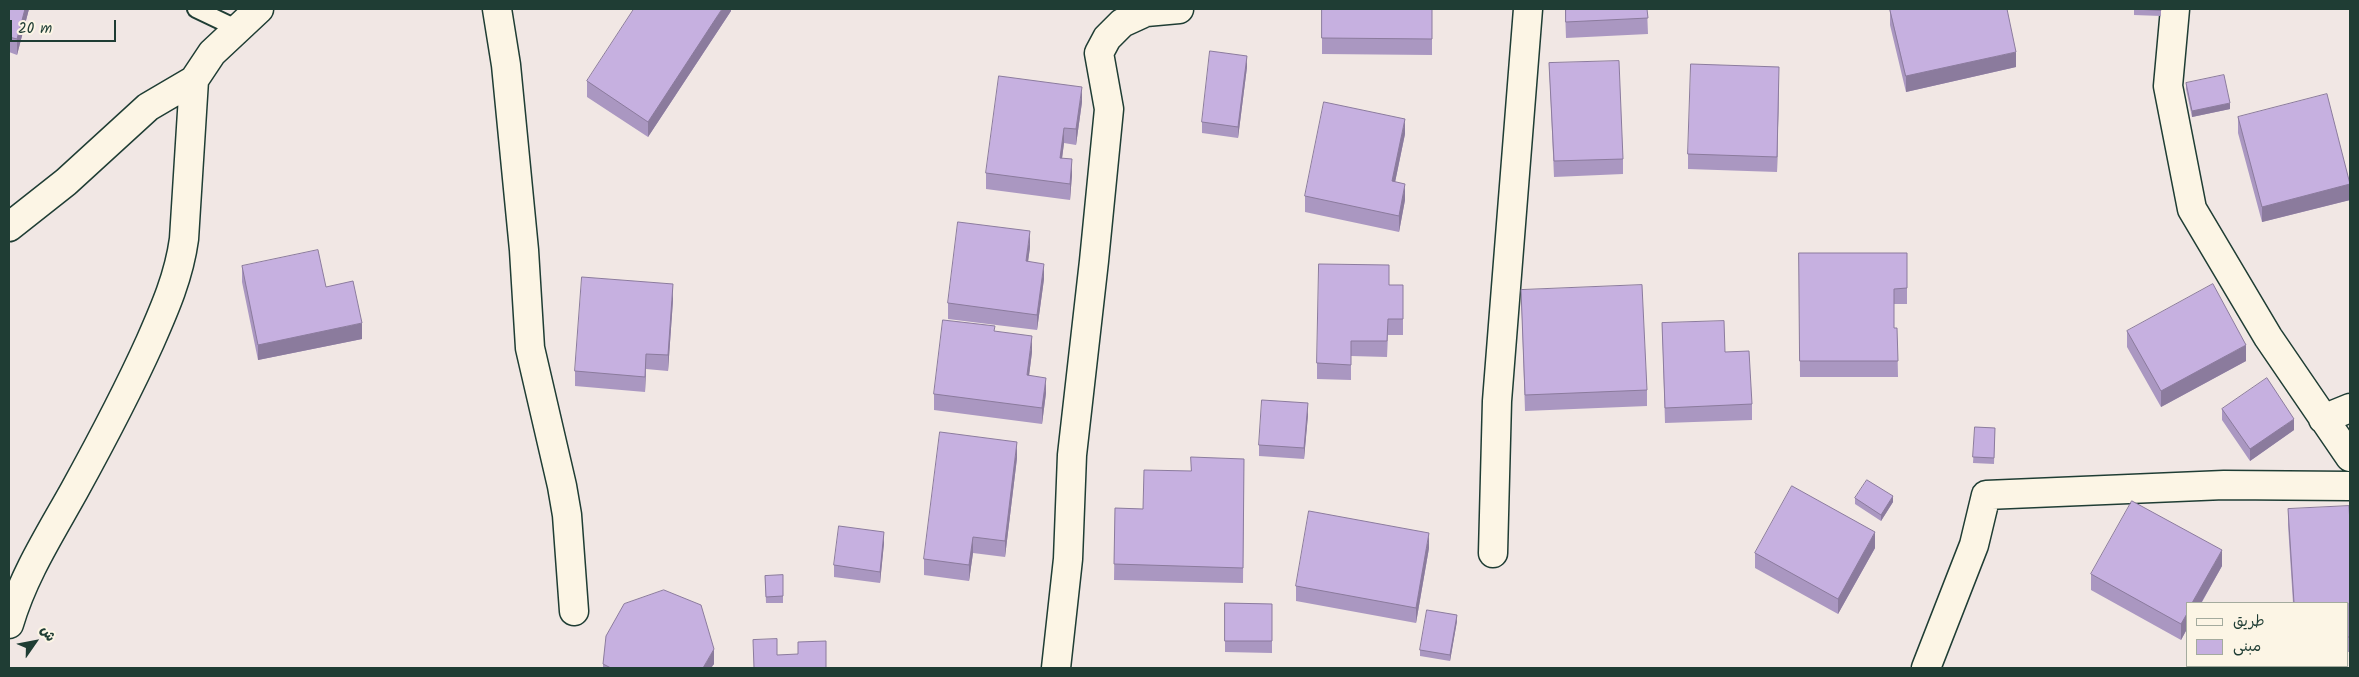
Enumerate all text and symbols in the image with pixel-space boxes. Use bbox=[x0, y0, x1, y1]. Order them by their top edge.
scale bar bbox=[12, 10, 119, 42]
text: 20 m bbox=[18, 17, 52, 41]
legend bbox=[2186, 602, 2349, 667]
text: طريق bbox=[2233, 610, 2265, 634]
north arrow bbox=[10, 617, 60, 667]
text: ش bbox=[34, 621, 61, 646]
text: مبنى bbox=[2233, 635, 2261, 659]

